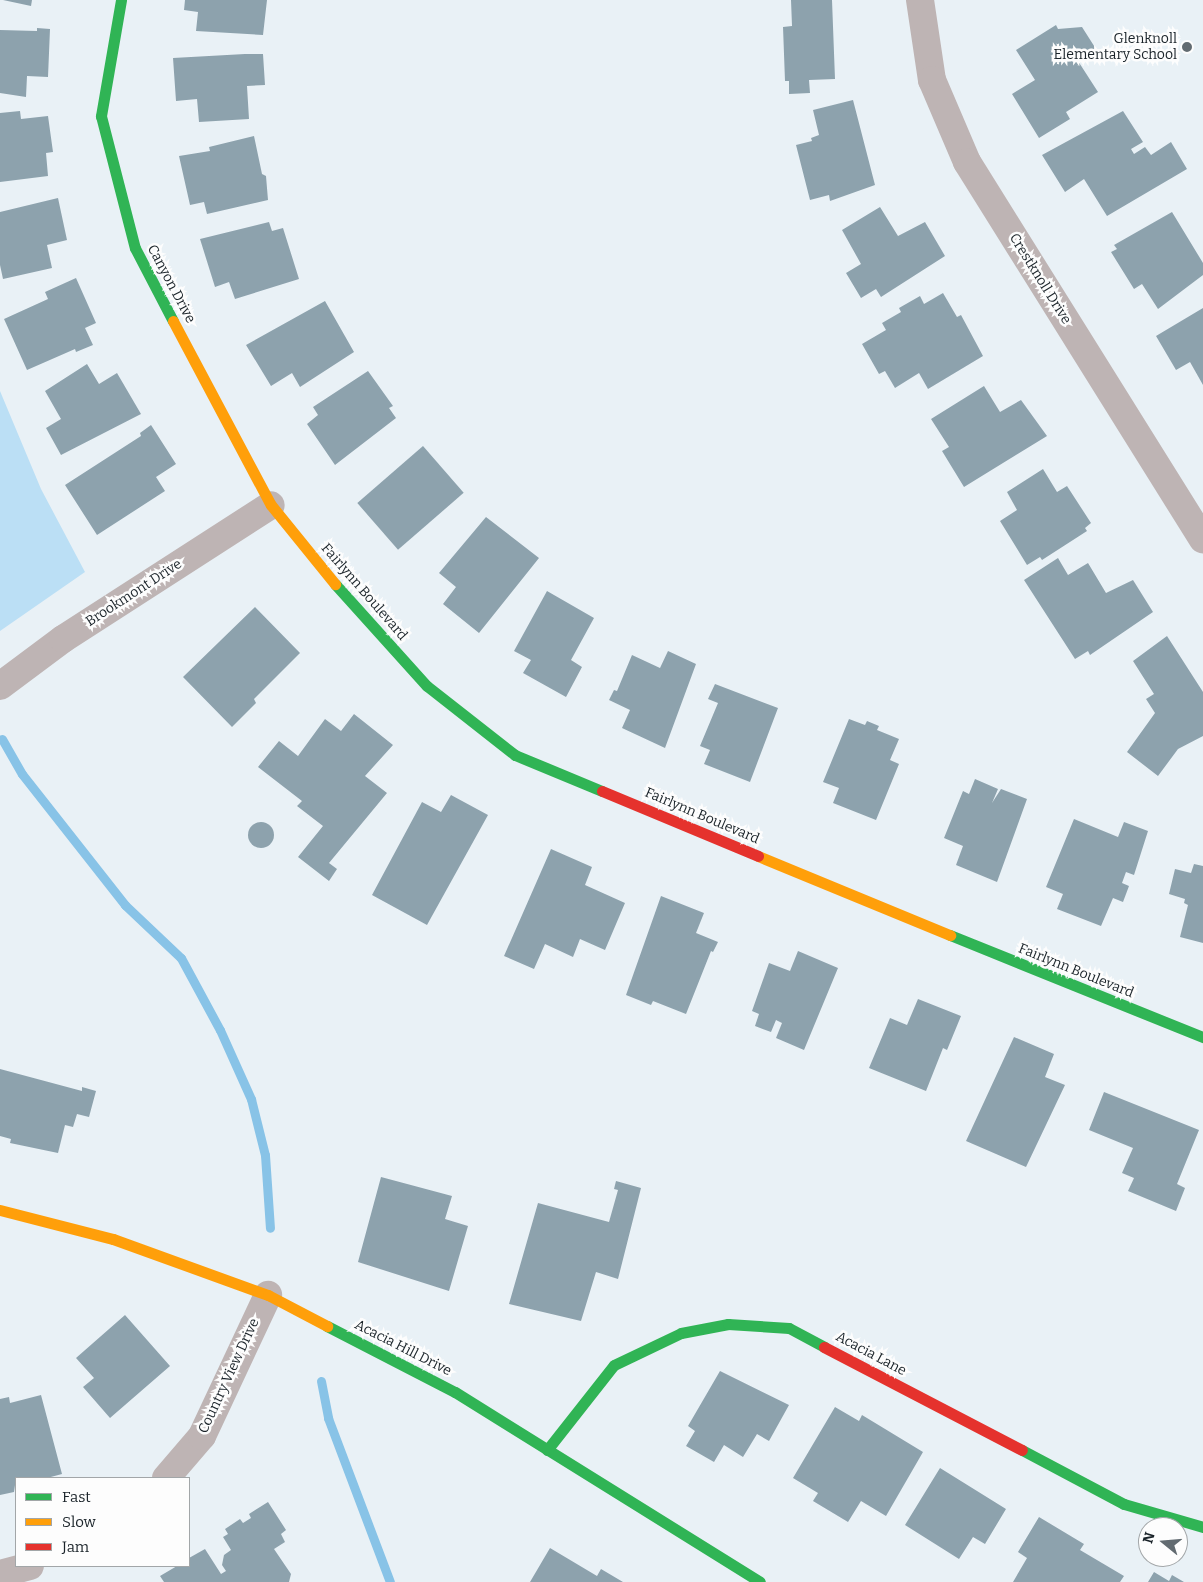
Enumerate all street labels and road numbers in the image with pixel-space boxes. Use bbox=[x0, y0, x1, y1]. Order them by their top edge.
street label: Crestknoll Drive bbox=[1005, 231, 1075, 327]
street label: Canyon Drive bbox=[143, 242, 199, 326]
street label: Fairlynn Boulevard bbox=[317, 540, 411, 644]
street label: Brookmont Drive bbox=[83, 556, 185, 630]
street label: Fairlynn Boulevard bbox=[642, 784, 762, 848]
street label: Fairlynn Boulevard bbox=[1016, 940, 1136, 1002]
street label: Country View Drive bbox=[195, 1316, 263, 1436]
street label: Acacia Hill Drive bbox=[352, 1316, 454, 1380]
street label: Acacia Lane bbox=[833, 1328, 909, 1380]

